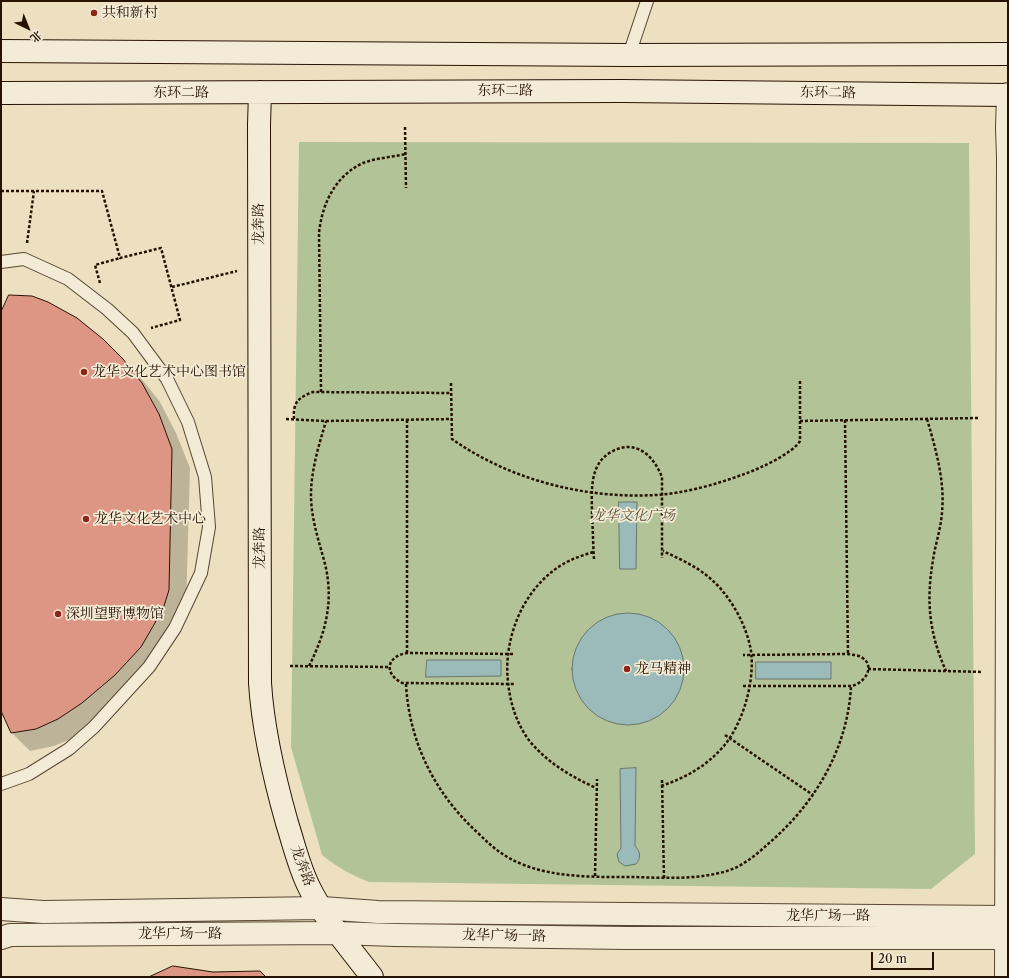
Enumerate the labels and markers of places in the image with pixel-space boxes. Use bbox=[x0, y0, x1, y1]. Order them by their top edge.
place label: 共和新村 bbox=[102, 5, 158, 21]
marker: 共和新村 bbox=[89, 8, 99, 18]
place label: 龙华文化艺术中心图书馆 bbox=[92, 364, 246, 380]
marker: 龙华文化艺术中心图书馆 bbox=[79, 367, 89, 377]
place label: 龙华文化艺术中心 bbox=[94, 511, 206, 527]
marker: 龙华文化艺术中心 bbox=[81, 514, 91, 524]
place label: 深圳望野博物馆 bbox=[66, 606, 164, 622]
marker: 深圳望野博物馆 bbox=[53, 609, 63, 619]
place label: 龙马精神 bbox=[635, 661, 691, 677]
marker: 龙马精神 bbox=[622, 664, 632, 674]

